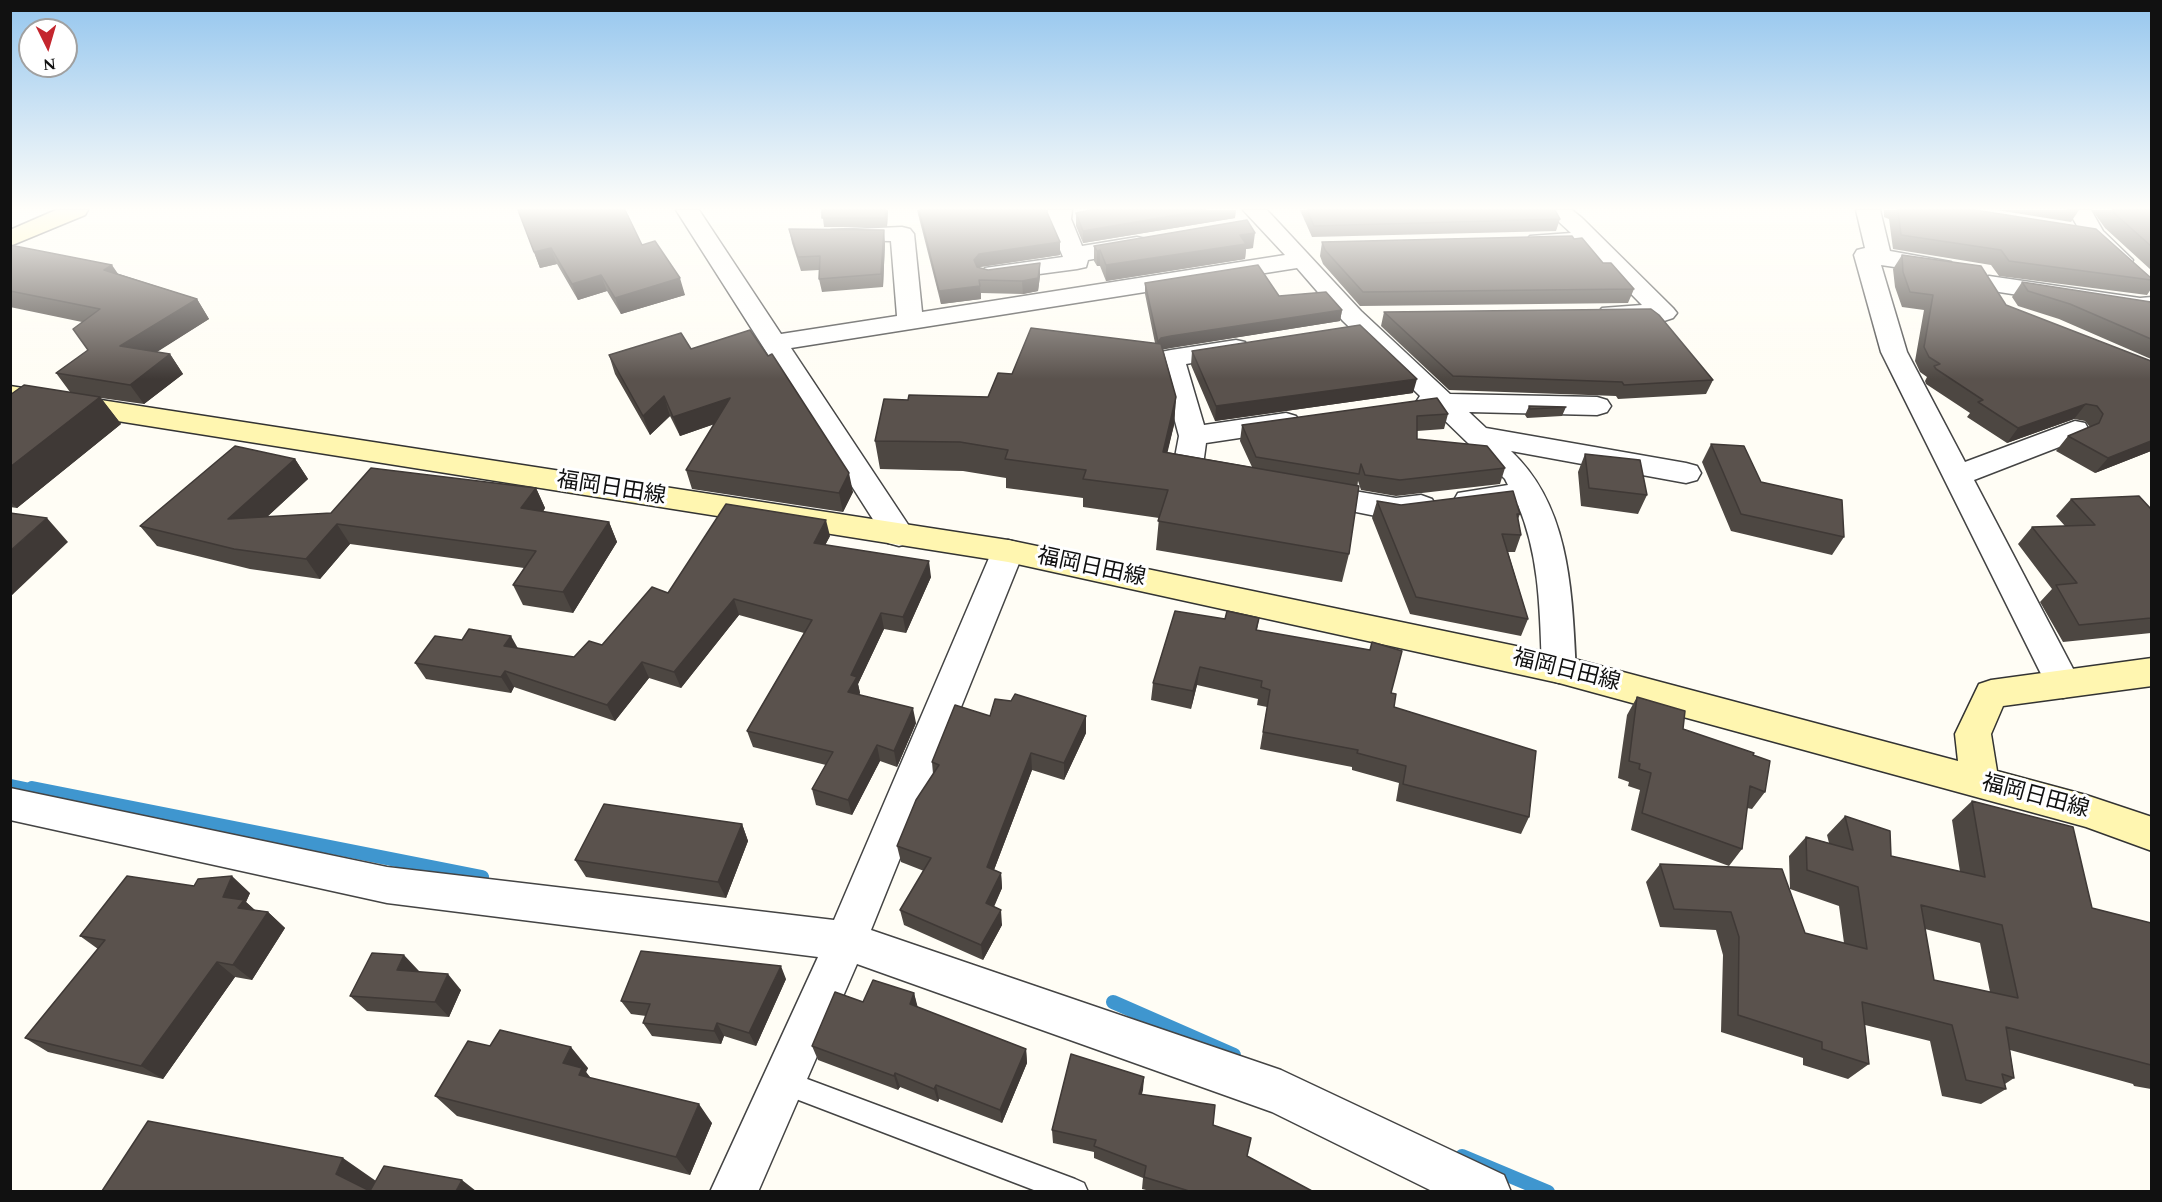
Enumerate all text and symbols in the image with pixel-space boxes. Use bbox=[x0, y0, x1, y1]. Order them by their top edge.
north arrow bbox=[18, 18, 78, 78]
text: N bbox=[42, 51, 57, 76]
street label: 福岡日田線 bbox=[555, 468, 667, 512]
street label: 福岡日田線 bbox=[1034, 545, 1148, 593]
street label: 福岡日田線 bbox=[1509, 646, 1623, 698]
street label: 福岡日田線 bbox=[1978, 771, 2092, 825]

